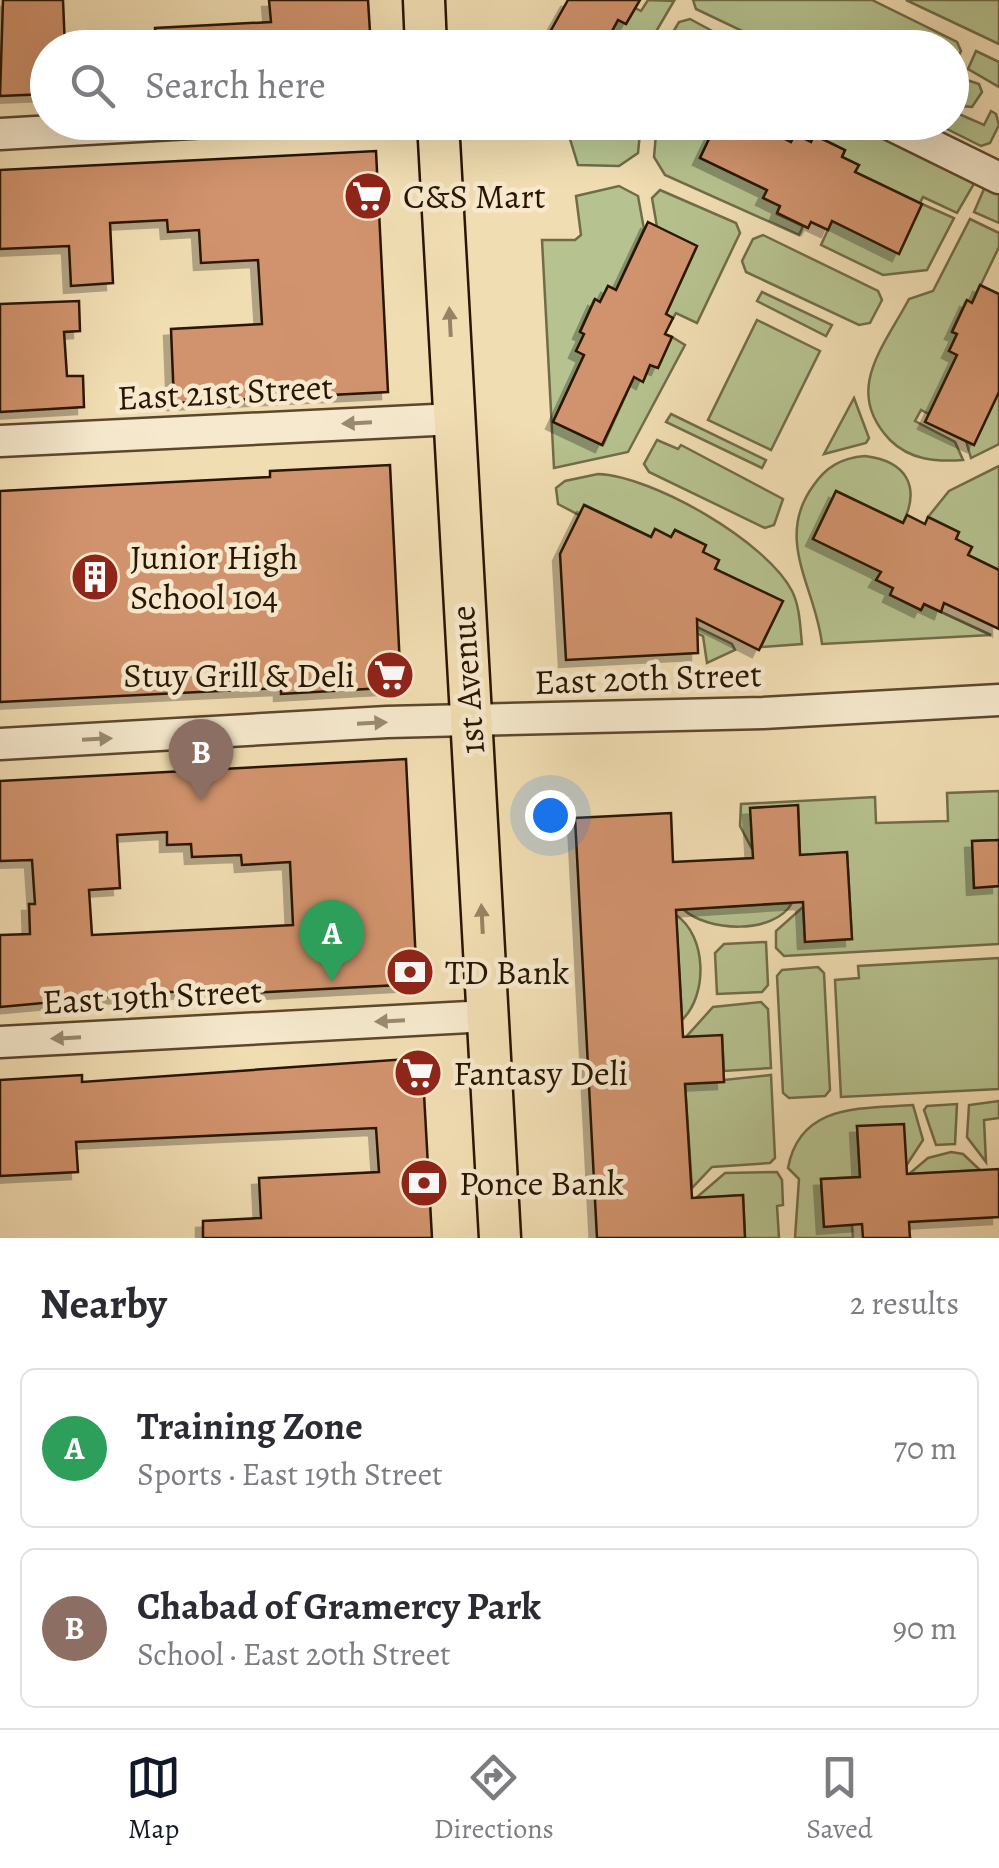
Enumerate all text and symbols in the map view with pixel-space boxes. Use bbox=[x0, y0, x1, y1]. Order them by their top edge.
search box bbox=[30, 30, 969, 140]
icon: search bbox=[65, 58, 120, 113]
text: Search here bbox=[145, 59, 326, 111]
supermarket icon: C&S Mart bbox=[342, 170, 394, 222]
place label: C&S Mart bbox=[403, 172, 545, 220]
one-way arrow bbox=[442, 305, 458, 337]
street label: East 21st Street bbox=[116, 362, 334, 422]
one-way arrow bbox=[341, 415, 373, 431]
place label: Junior High School 104 bbox=[130, 533, 298, 621]
building icon: Junior High School 104 bbox=[69, 551, 121, 603]
street label: 1st Avenue bbox=[438, 604, 496, 756]
supermarket icon: Stuy Grill & Deli bbox=[364, 649, 416, 701]
street label: East 20th Street bbox=[534, 650, 762, 706]
place label: Stuy Grill & Deli bbox=[123, 651, 355, 699]
one-way arrow bbox=[356, 715, 388, 731]
pin: B bbox=[168, 718, 234, 801]
one-way arrow bbox=[82, 731, 114, 747]
your location bbox=[525, 790, 576, 841]
pin: A bbox=[300, 900, 364, 982]
one-way arrow bbox=[474, 903, 490, 934]
bank icon: TD Bank bbox=[384, 946, 436, 998]
place label: TD Bank bbox=[445, 948, 569, 996]
street label: East 19th Street bbox=[41, 966, 263, 1026]
one-way arrow bbox=[374, 1013, 406, 1029]
one-way arrow bbox=[49, 1031, 81, 1047]
supermarket icon: Fantasy Deli bbox=[392, 1047, 444, 1099]
place label: Fantasy Deli bbox=[453, 1049, 628, 1097]
bank icon: Ponce Bank bbox=[398, 1157, 450, 1209]
place label: Ponce Bank bbox=[459, 1159, 624, 1207]
text: Nearby bbox=[40, 1275, 167, 1332]
text: 2 results bbox=[850, 1281, 959, 1325]
text: Training Zone bbox=[137, 1400, 363, 1452]
text: A bbox=[64, 1426, 85, 1470]
text: 70 m bbox=[894, 1426, 957, 1470]
text: Sports · East 19th Street bbox=[137, 1452, 443, 1496]
text: Chabad of Gramercy Park bbox=[137, 1580, 541, 1632]
text: B bbox=[64, 1606, 85, 1650]
text: 90 m bbox=[892, 1606, 957, 1650]
text: School · East 20th Street bbox=[137, 1632, 451, 1676]
tab: Map bbox=[126, 1750, 181, 1848]
tab: Directions bbox=[434, 1750, 554, 1848]
tab: Saved bbox=[806, 1750, 873, 1848]

